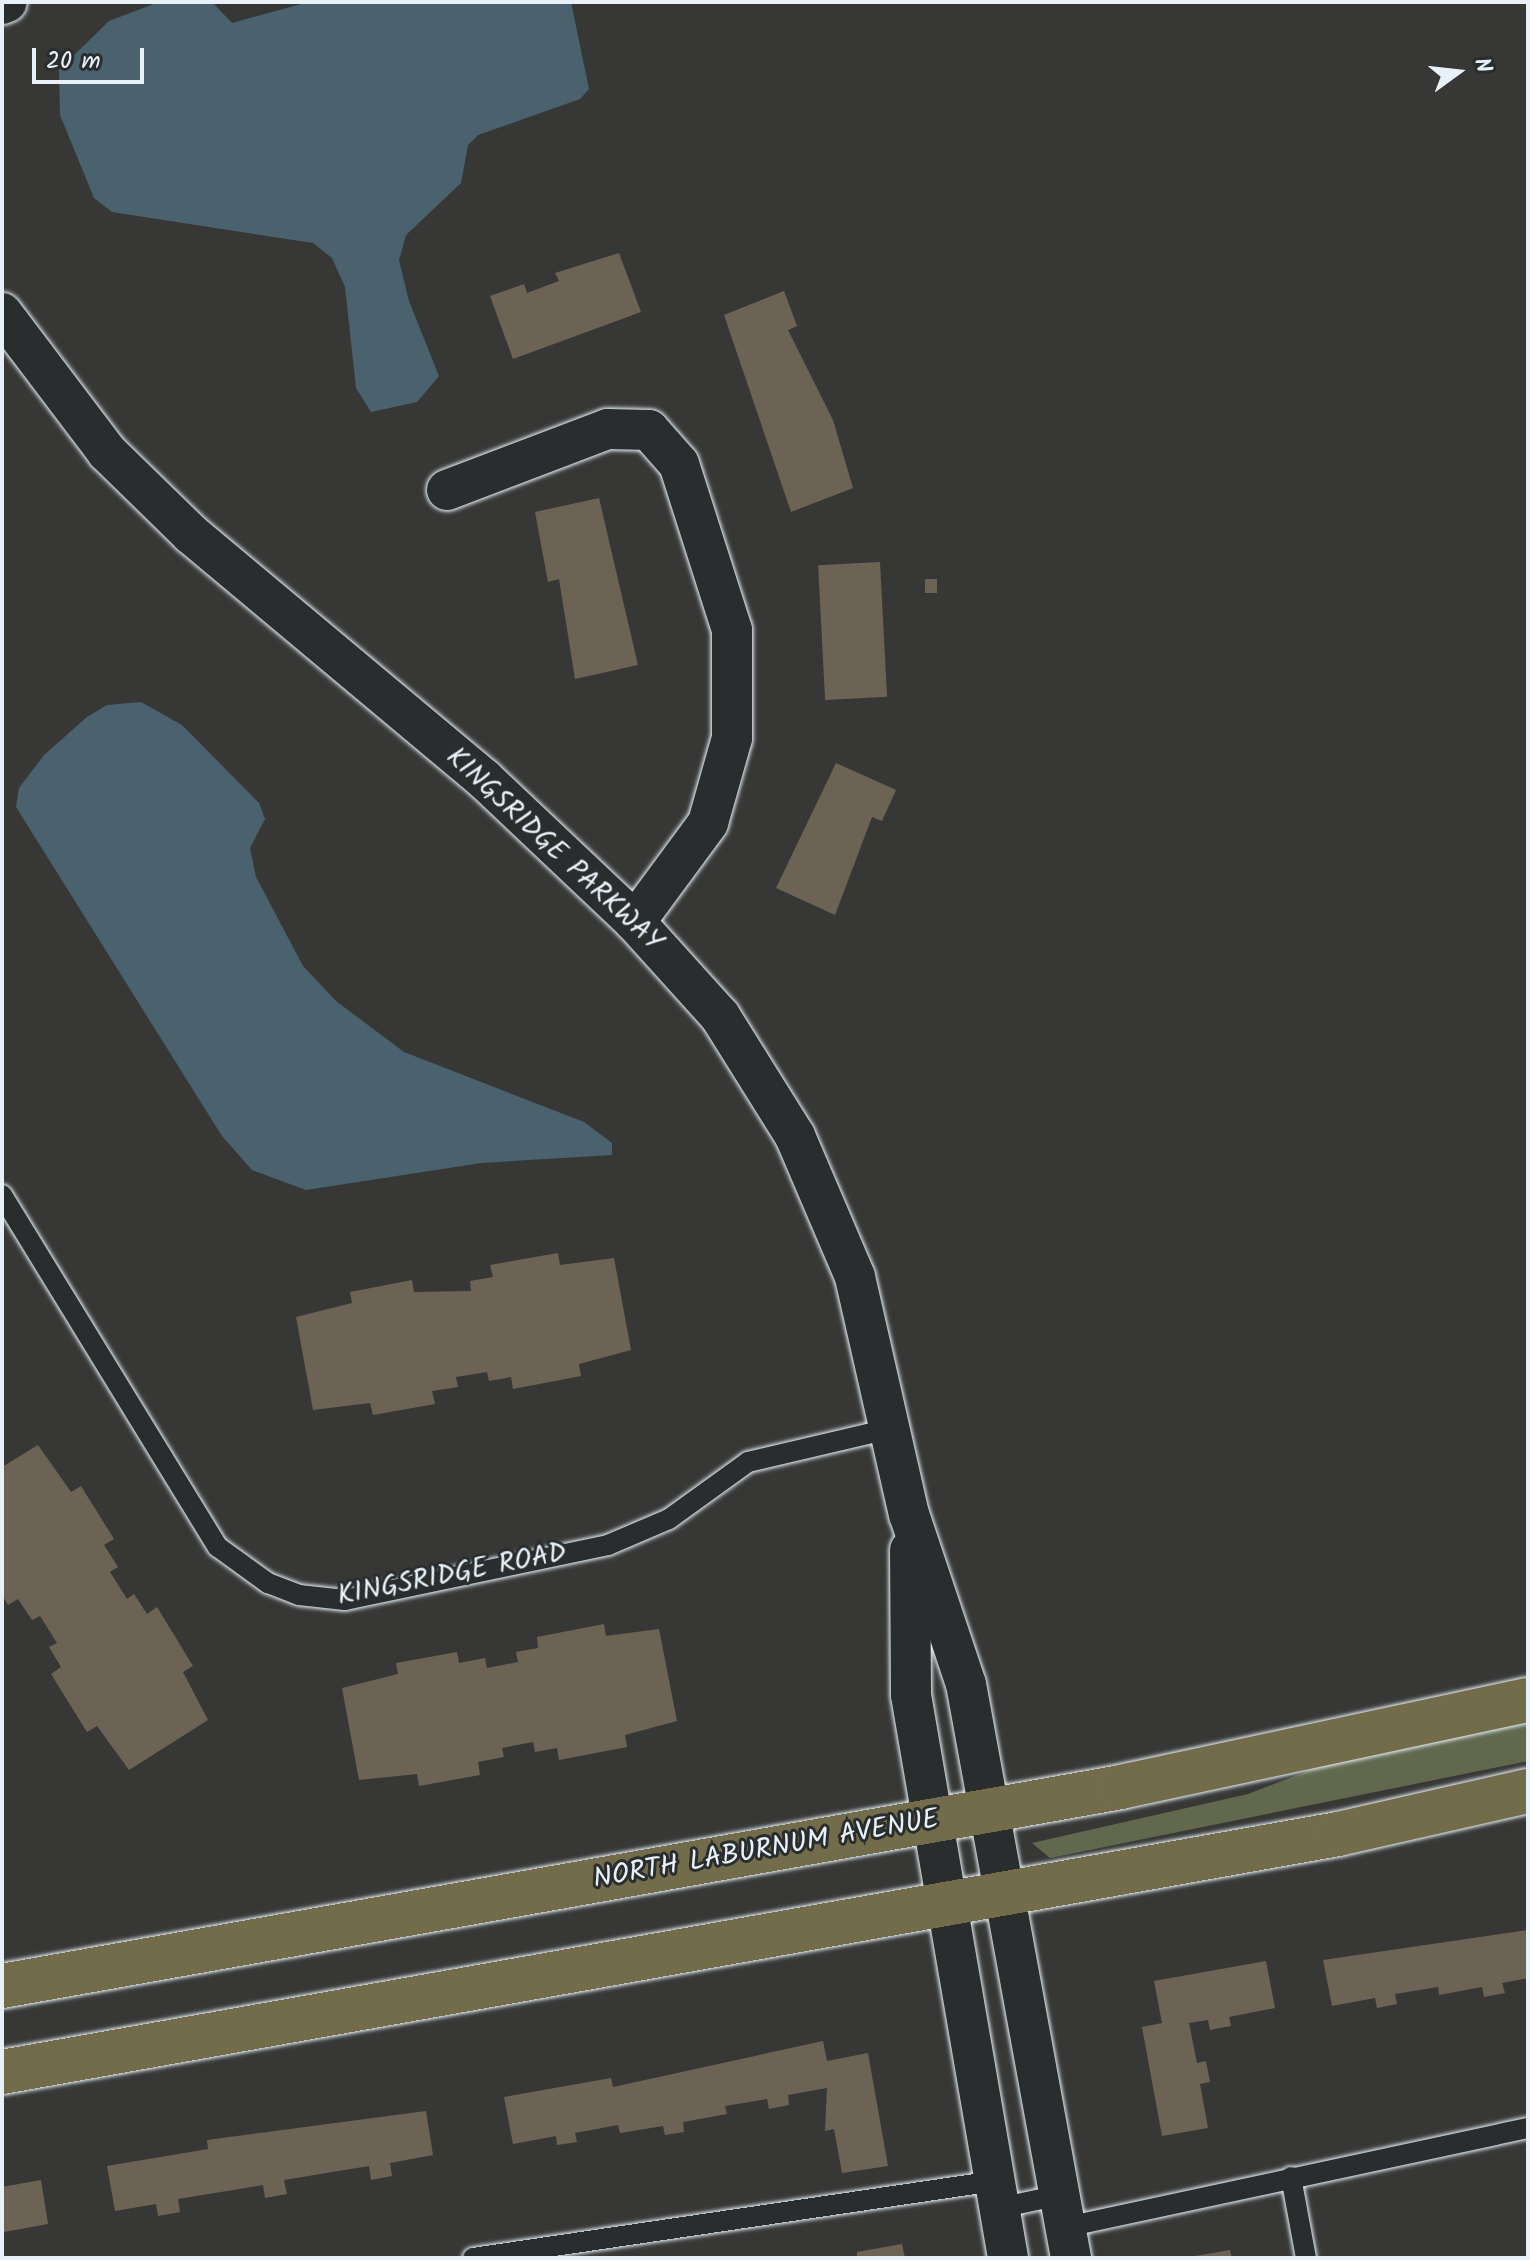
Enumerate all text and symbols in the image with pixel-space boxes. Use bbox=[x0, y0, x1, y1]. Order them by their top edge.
scale bar bbox=[36, 32, 148, 82]
north arrow bbox=[1418, 32, 1498, 112]
text: 20 m bbox=[46, 42, 101, 81]
text: N bbox=[1463, 54, 1500, 77]
street label: KINGSRIDGE PARKWAY bbox=[439, 741, 669, 959]
street label: KINGSRIDGE ROAD bbox=[335, 1536, 569, 1614]
street label: NORTH LABURNUM AVENUE bbox=[591, 1803, 941, 1897]

